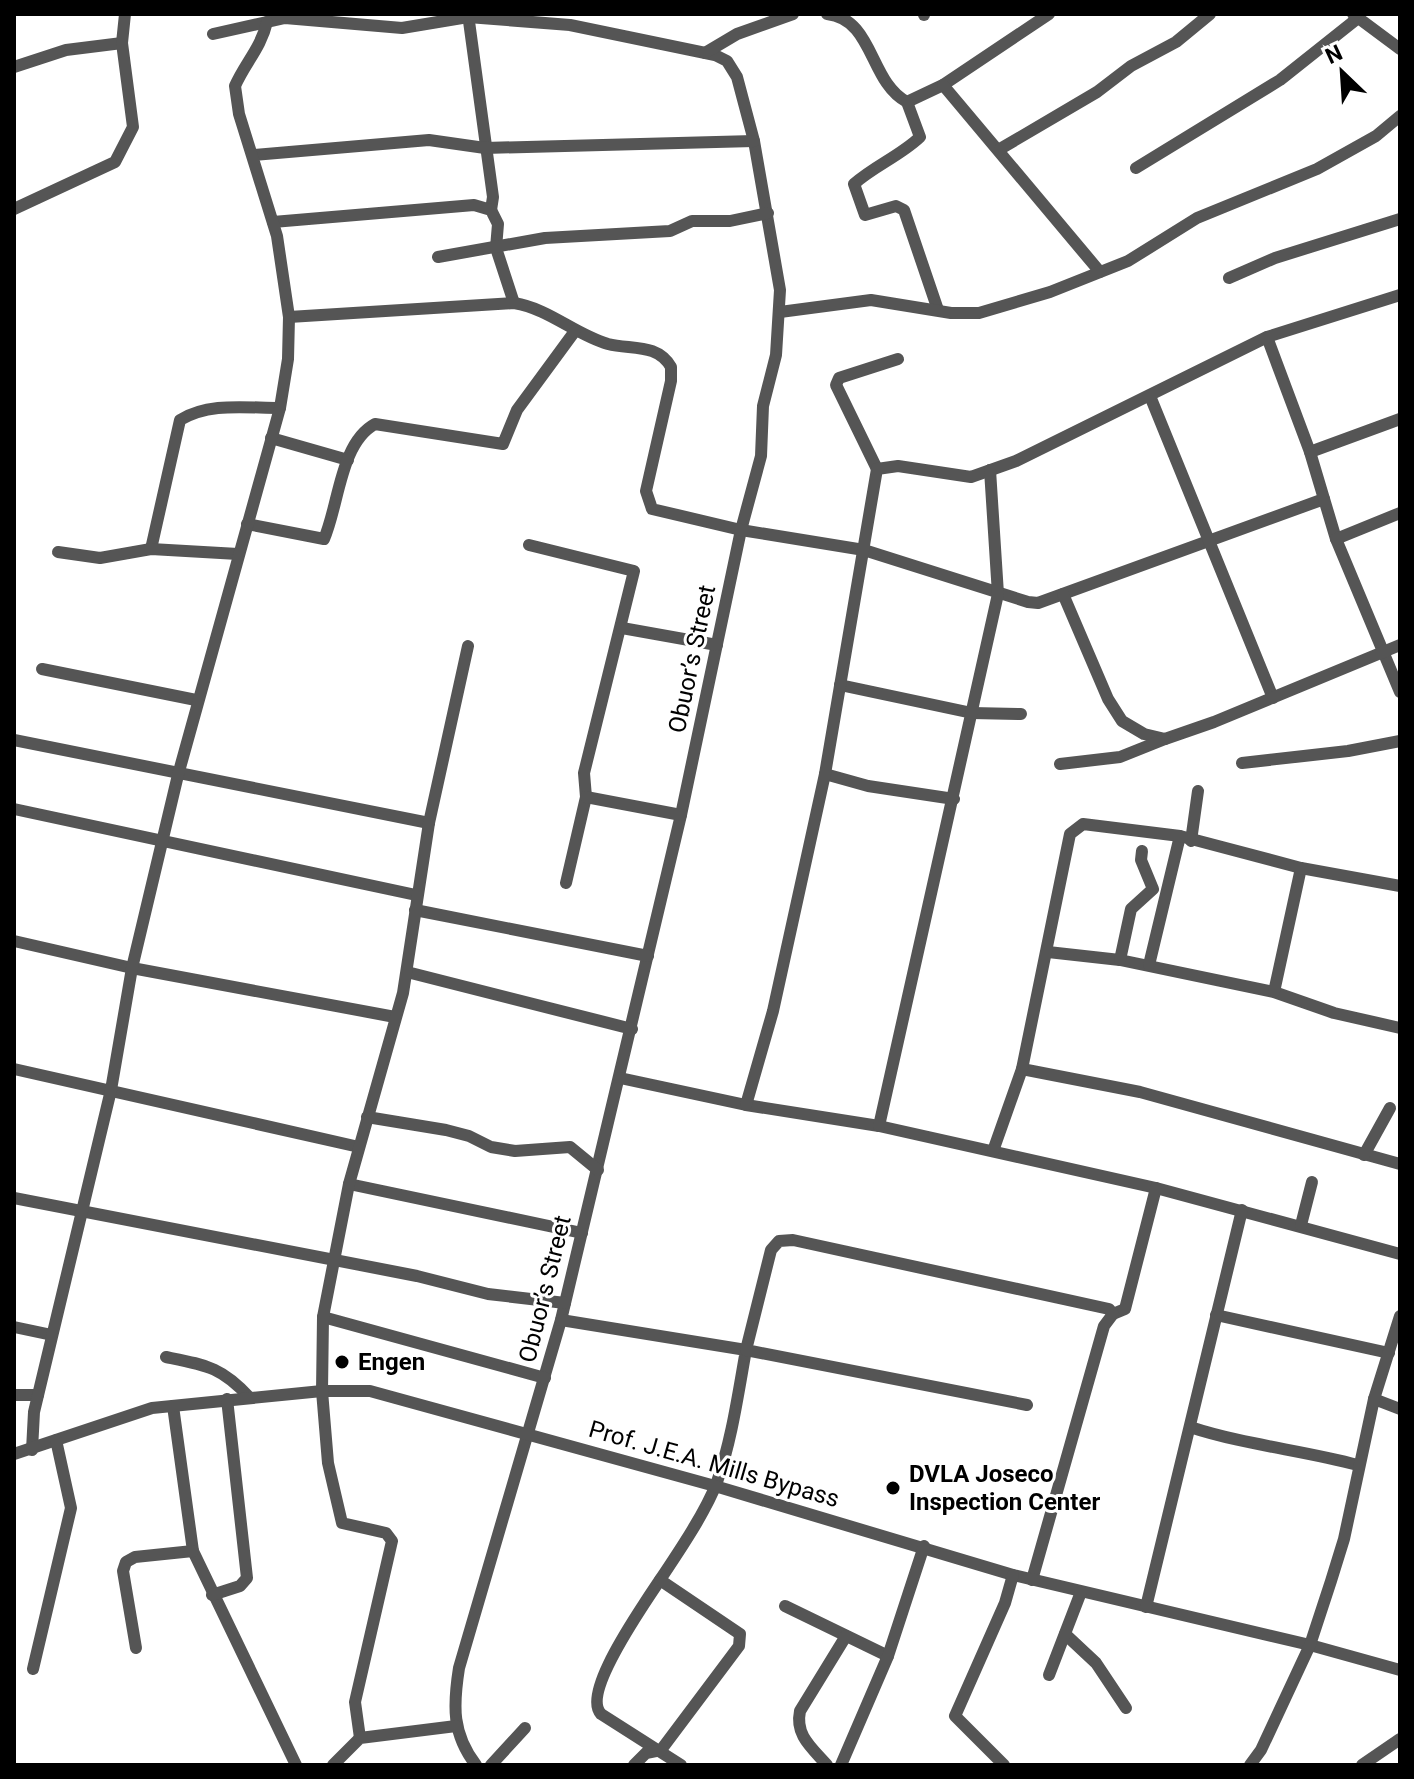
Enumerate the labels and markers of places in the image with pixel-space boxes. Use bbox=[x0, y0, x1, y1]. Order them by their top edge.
place label: Engen bbox=[358, 1348, 425, 1376]
marker: Engen bbox=[333, 1353, 351, 1371]
place label: DVLA Joseco Inspection Center bbox=[909, 1460, 1100, 1516]
marker: DVLA Joseco Inspection Center bbox=[884, 1479, 902, 1497]

